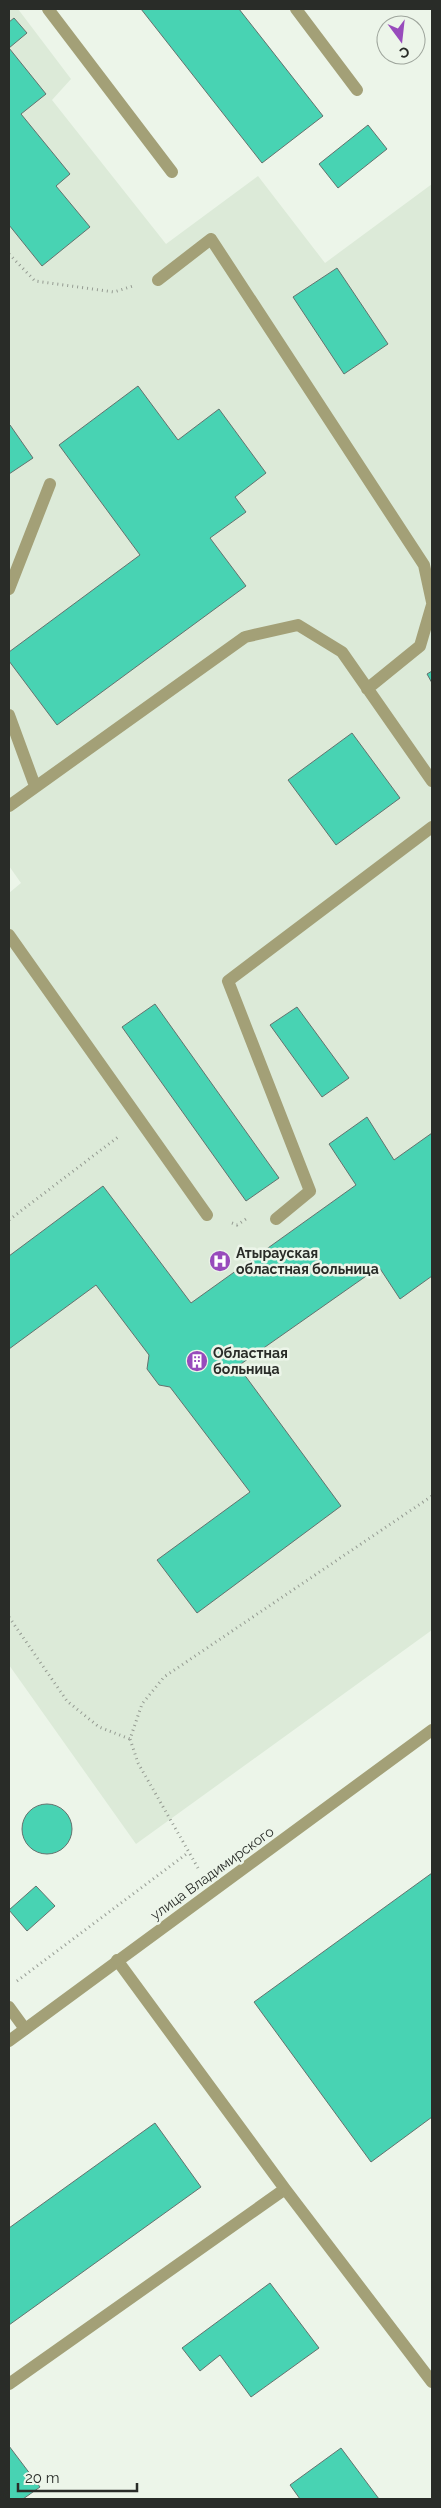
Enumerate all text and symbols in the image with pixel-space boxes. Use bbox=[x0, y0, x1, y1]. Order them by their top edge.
north arrow bbox=[376, 15, 426, 65]
text: С bbox=[397, 44, 411, 62]
place label: Атырауская областная больница bbox=[236, 1245, 379, 1277]
hospital icon: Атырауская областная больница bbox=[208, 1249, 232, 1273]
place label: Областная больница bbox=[213, 1345, 288, 1377]
building icon: Областная больница bbox=[185, 1349, 209, 1373]
street label: улица Владимирского bbox=[147, 1823, 277, 1923]
scale bar bbox=[18, 2460, 136, 2492]
text: 20 m bbox=[25, 2469, 60, 2487]

